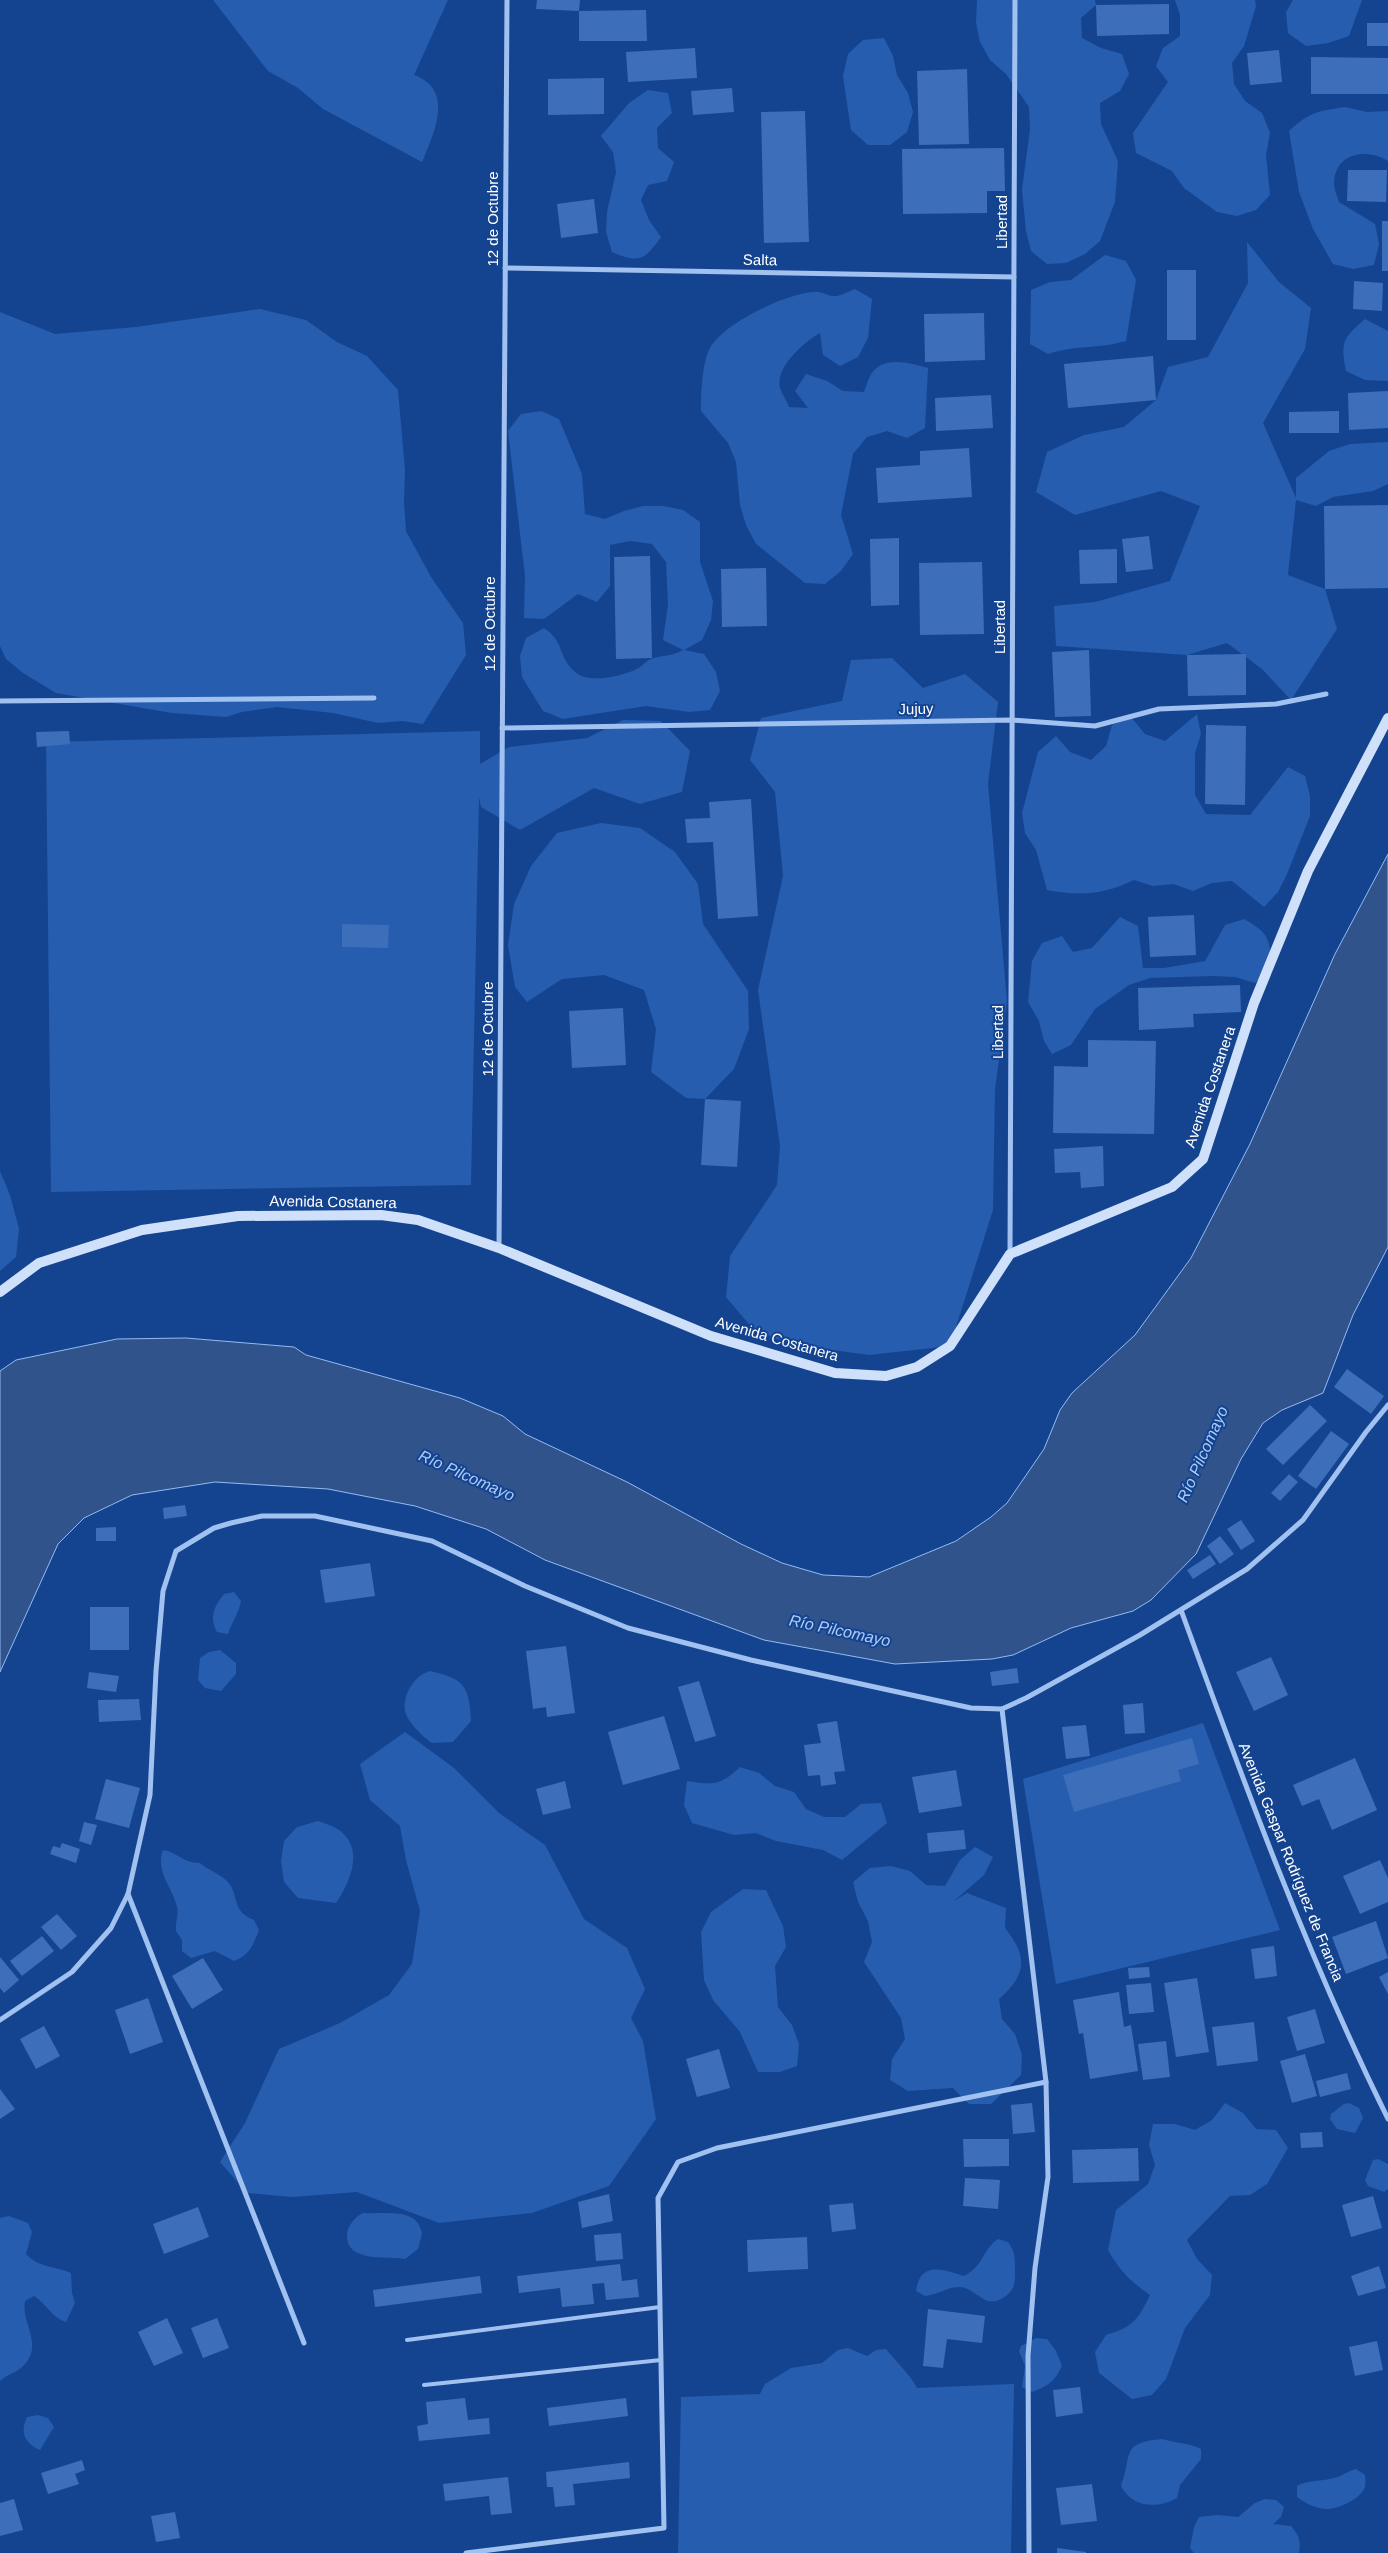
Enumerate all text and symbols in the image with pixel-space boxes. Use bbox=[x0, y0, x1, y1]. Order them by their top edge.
street label: 12 de Octubre bbox=[484, 171, 501, 267]
street label: Libertad bbox=[993, 195, 1010, 249]
street label: Salta bbox=[743, 251, 778, 268]
street label: 12 de Octubre bbox=[481, 576, 498, 672]
street label: Libertad bbox=[991, 600, 1008, 654]
street label: Jujuy bbox=[898, 700, 934, 717]
street label: 12 de Octubre bbox=[479, 981, 496, 1077]
street label: Libertad bbox=[989, 1005, 1006, 1059]
street label: Avenida Costanera bbox=[1181, 1023, 1239, 1150]
street label: Avenida Costanera bbox=[269, 1192, 397, 1211]
street label: Avenida Costanera bbox=[714, 1313, 841, 1364]
water label: Río Pilcomayo bbox=[1174, 1404, 1231, 1505]
water label: Río Pilcomayo bbox=[416, 1447, 517, 1504]
water label: Río Pilcomayo bbox=[788, 1611, 892, 1650]
street label: Avenida Gaspar Rodríguez de Francia bbox=[1236, 1740, 1347, 1984]

